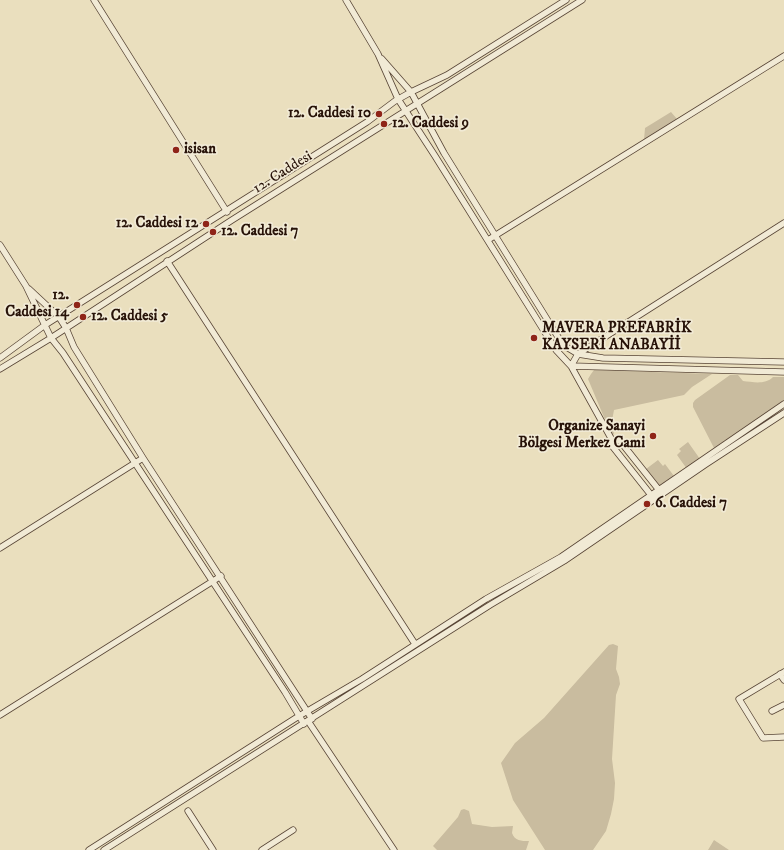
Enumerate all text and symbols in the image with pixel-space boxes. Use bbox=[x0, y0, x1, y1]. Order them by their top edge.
place label: 12. Caddesi 10 bbox=[288, 105, 371, 123]
marker: 12. Caddesi 10 bbox=[374, 109, 384, 119]
place label: 12. Caddesi 9 bbox=[392, 115, 469, 133]
marker: 12. Caddesi 9 bbox=[379, 119, 389, 129]
place label: isisan bbox=[184, 141, 216, 159]
marker: isisan bbox=[171, 145, 181, 155]
street label: 12. Caddesi bbox=[250, 148, 316, 198]
place label: 12. Caddesi 12 bbox=[116, 215, 198, 233]
marker: 12. Caddesi 12 bbox=[201, 219, 211, 229]
place label: 12. Caddesi 7 bbox=[221, 223, 298, 241]
marker: 12. Caddesi 7 bbox=[208, 227, 218, 237]
place label: 12. Caddesi 14 bbox=[5, 287, 69, 322]
marker: 12. Caddesi 14 bbox=[72, 300, 82, 310]
place label: 12. Caddesi 5 bbox=[91, 308, 168, 326]
marker: 12. Caddesi 5 bbox=[78, 312, 88, 322]
place label: MAVERA PREFABRİK KAYSERİ ANABAYİİ bbox=[542, 320, 691, 355]
marker: MAVERA PREFABRİK KAYSERİ ANABAYİİ bbox=[529, 333, 539, 343]
place label: Organize Sanayi Bölgesi Merkez Cami bbox=[518, 418, 645, 453]
marker: Organize Sanayi Bölgesi Merkez Cami bbox=[648, 431, 658, 441]
place label: 6. Caddesi 7 bbox=[655, 495, 727, 513]
marker: 6. Caddesi 7 bbox=[642, 499, 652, 509]

